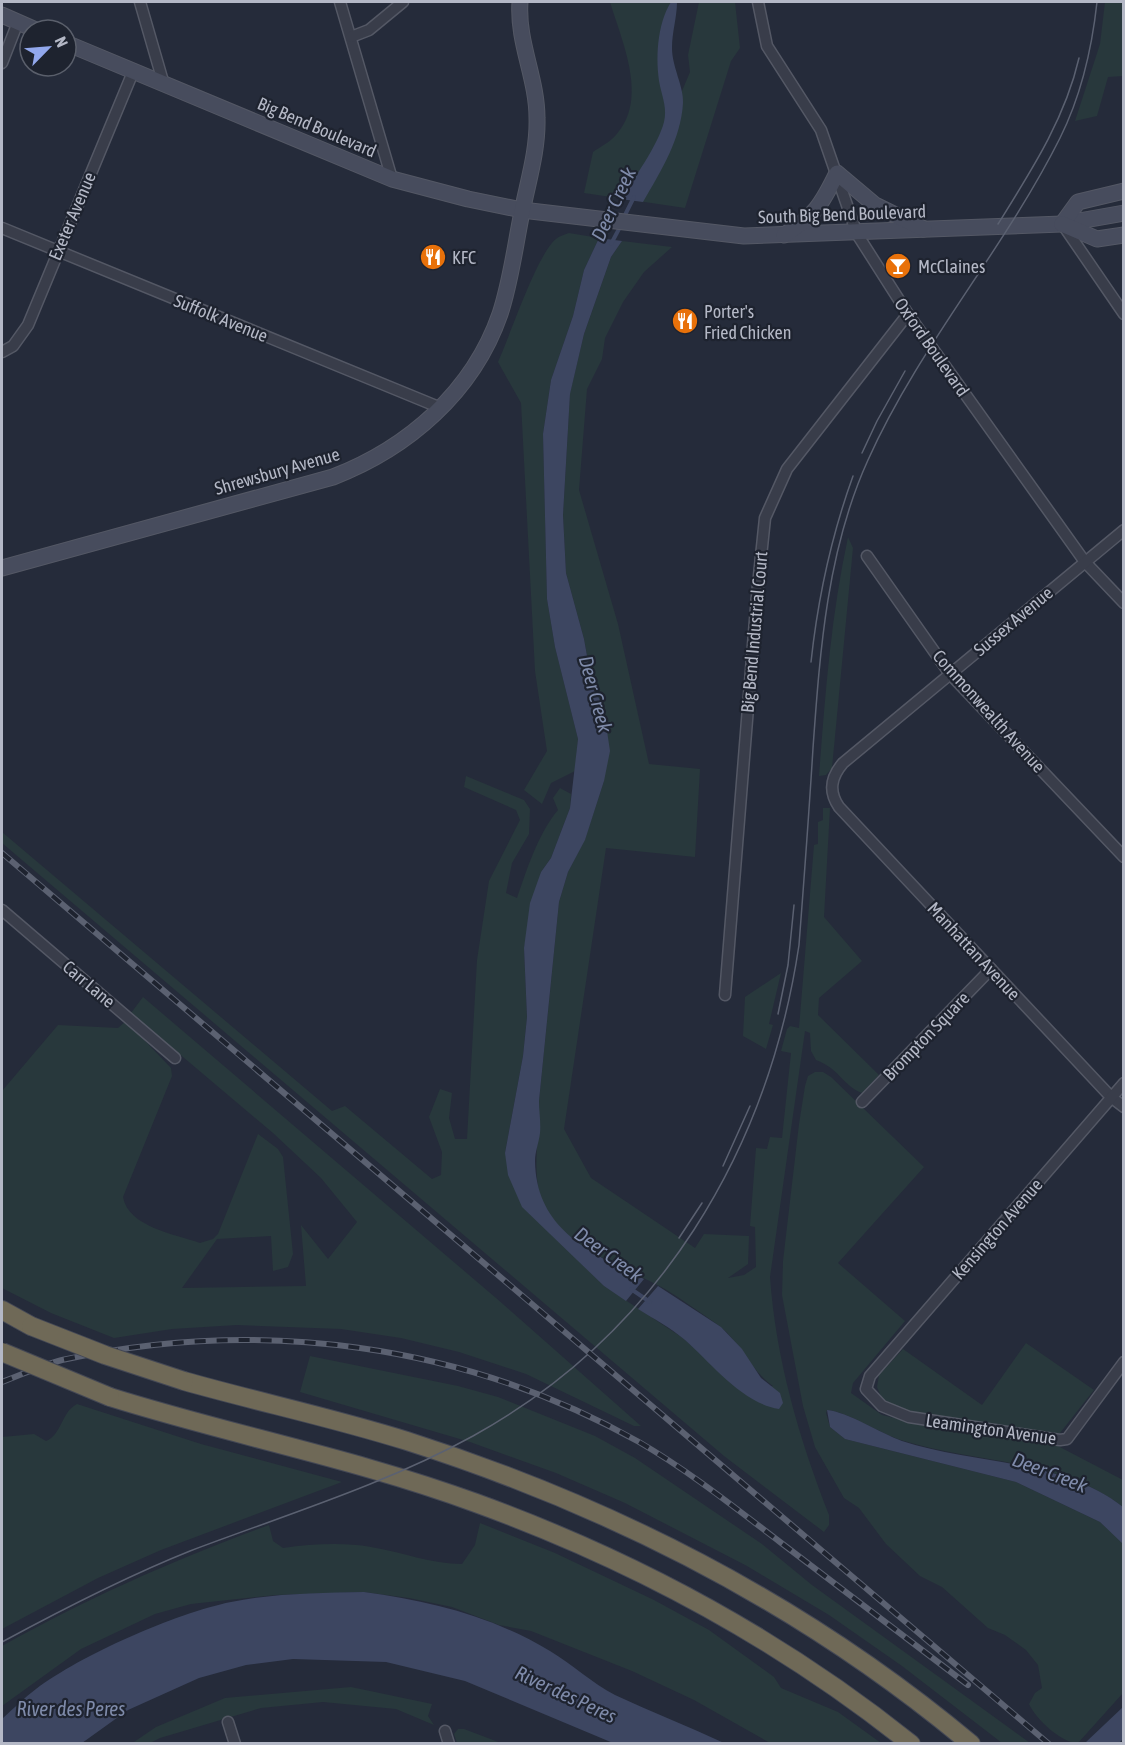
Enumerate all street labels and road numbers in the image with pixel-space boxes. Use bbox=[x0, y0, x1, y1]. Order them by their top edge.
street label: Big Bend Boulevard bbox=[254, 93, 380, 161]
street label: Exeter Avenue bbox=[44, 169, 100, 263]
street label: South Big Bend Boulevard bbox=[758, 201, 926, 227]
street label: Suffolk Avenue bbox=[171, 290, 271, 346]
street label: Oxford Boulevard bbox=[890, 294, 974, 400]
street label: Shrewsbury Avenue bbox=[212, 443, 342, 499]
street label: Big Bend Industrial Court bbox=[736, 550, 772, 714]
street label: Sussex Avenue bbox=[969, 582, 1057, 660]
street label: Commonwealth Avenue bbox=[928, 645, 1050, 777]
street label: Manhattan Avenue bbox=[923, 898, 1025, 1004]
street label: Carr Lane bbox=[59, 956, 119, 1012]
street label: Brompton Square bbox=[878, 987, 974, 1085]
street label: Kensington Avenue bbox=[947, 1174, 1047, 1284]
street label: Leamington Avenue bbox=[924, 1409, 1058, 1449]

